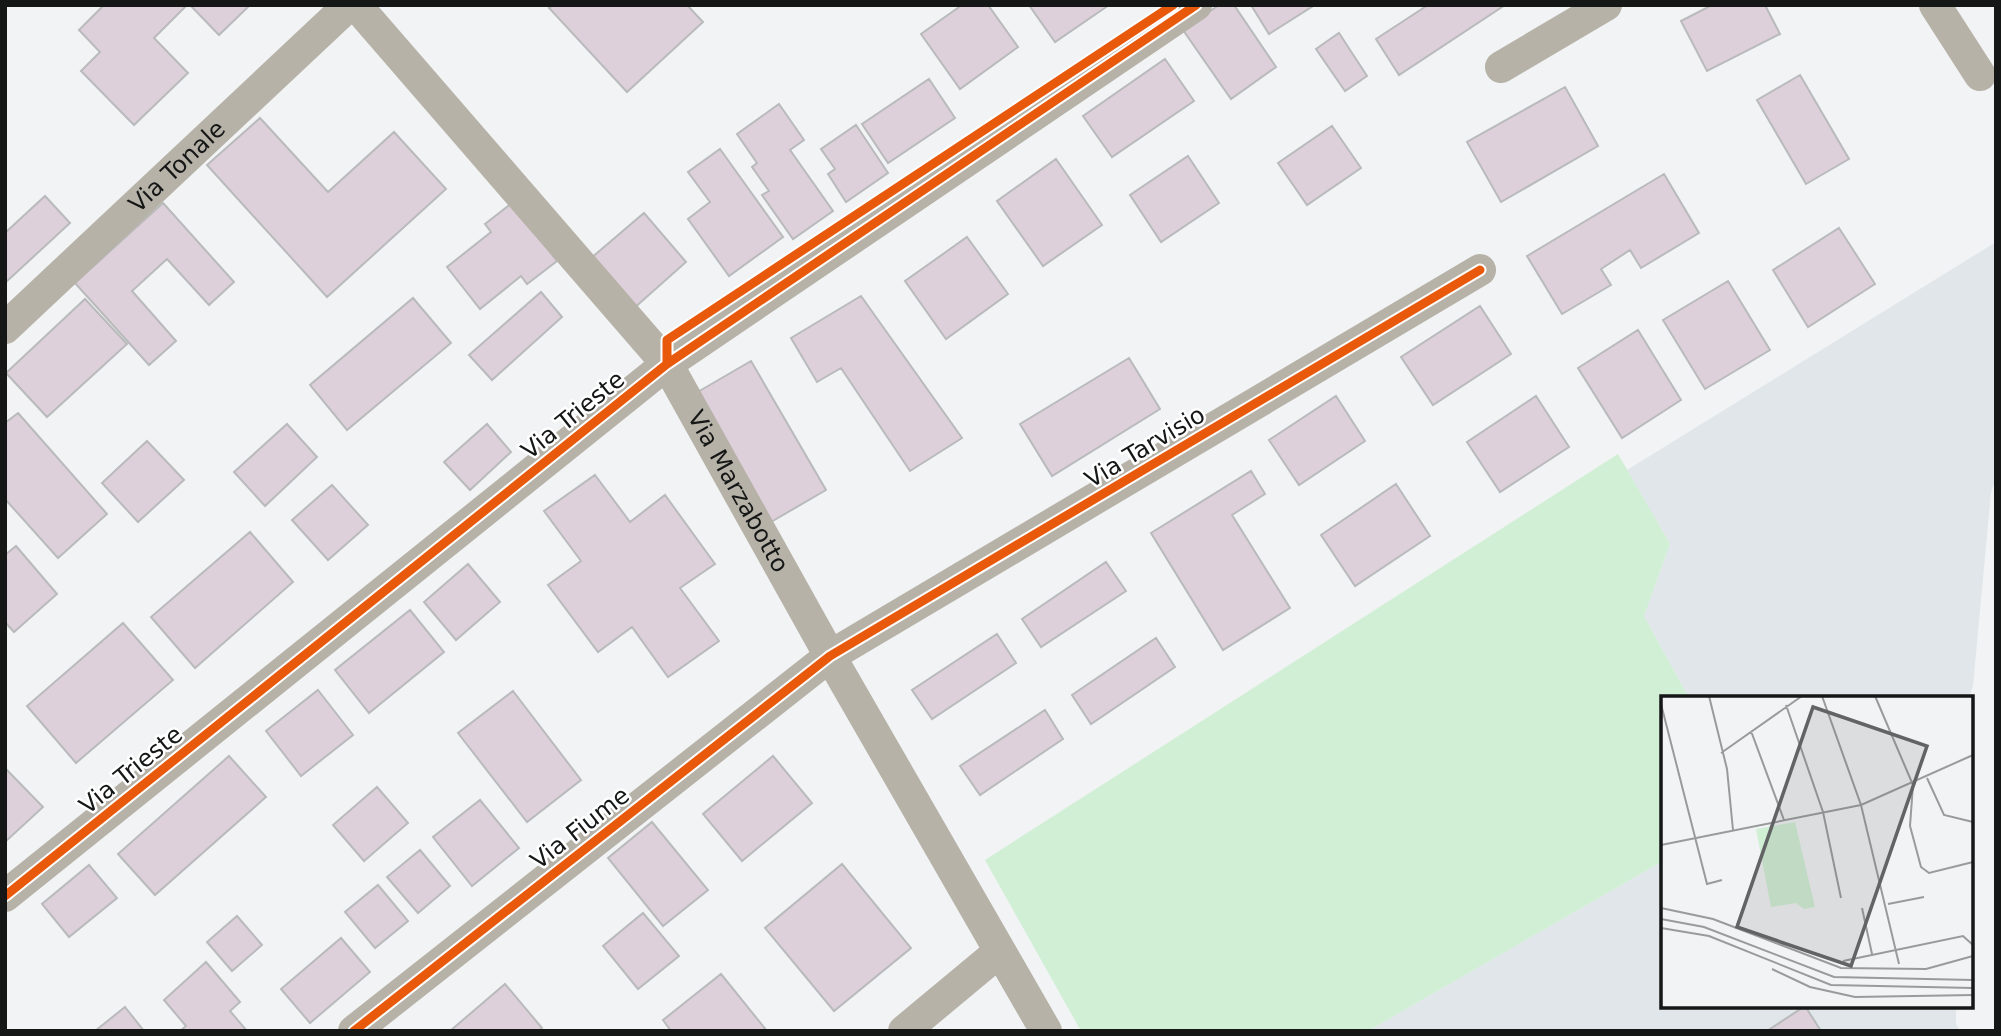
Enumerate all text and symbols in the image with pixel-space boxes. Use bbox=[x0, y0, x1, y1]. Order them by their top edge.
street label: Via Tonale bbox=[123, 115, 231, 218]
street label: Via Trieste bbox=[516, 365, 630, 465]
street label: Via Tarvisio bbox=[1080, 400, 1210, 494]
street label: Via Marzabotto bbox=[682, 406, 795, 577]
inset map bbox=[1661, 696, 1973, 1008]
street label: Via Trieste bbox=[74, 720, 188, 820]
street label: Via Fiume bbox=[525, 781, 635, 875]

